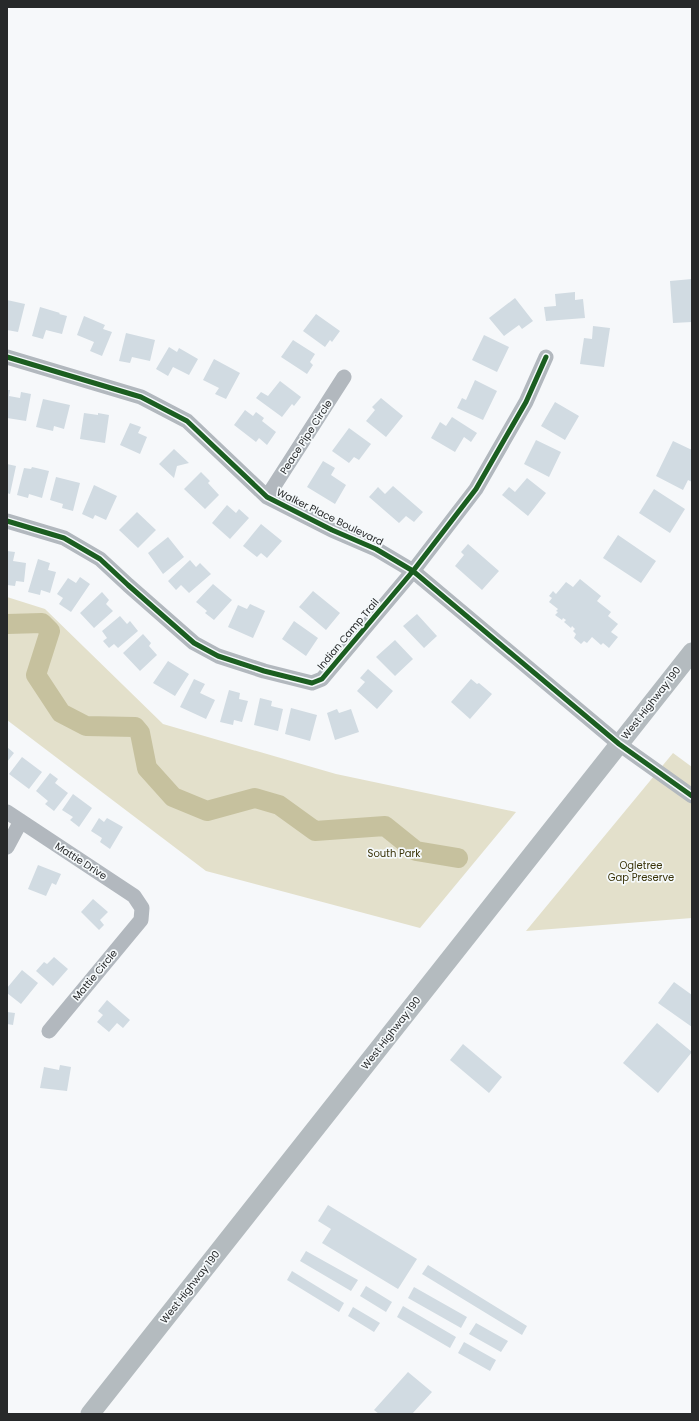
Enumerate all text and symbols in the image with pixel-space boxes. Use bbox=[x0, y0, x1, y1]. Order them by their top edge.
street label: Peace Pipe Circle bbox=[276, 397, 336, 477]
street label: Walker Place Boulevard bbox=[274, 485, 386, 549]
street label: Indian Camp Trail bbox=[314, 595, 382, 673]
street label: West Highway 190 bbox=[618, 663, 684, 743]
street label: Mattie Drive bbox=[52, 839, 110, 883]
park label: South Park bbox=[368, 846, 421, 861]
park label: Ogletree Gap Preserve bbox=[608, 858, 674, 885]
street label: Mattie Circle bbox=[69, 946, 121, 1004]
street label: West Highway 190 bbox=[358, 993, 424, 1073]
street label: West Highway 190 bbox=[157, 1247, 223, 1327]

